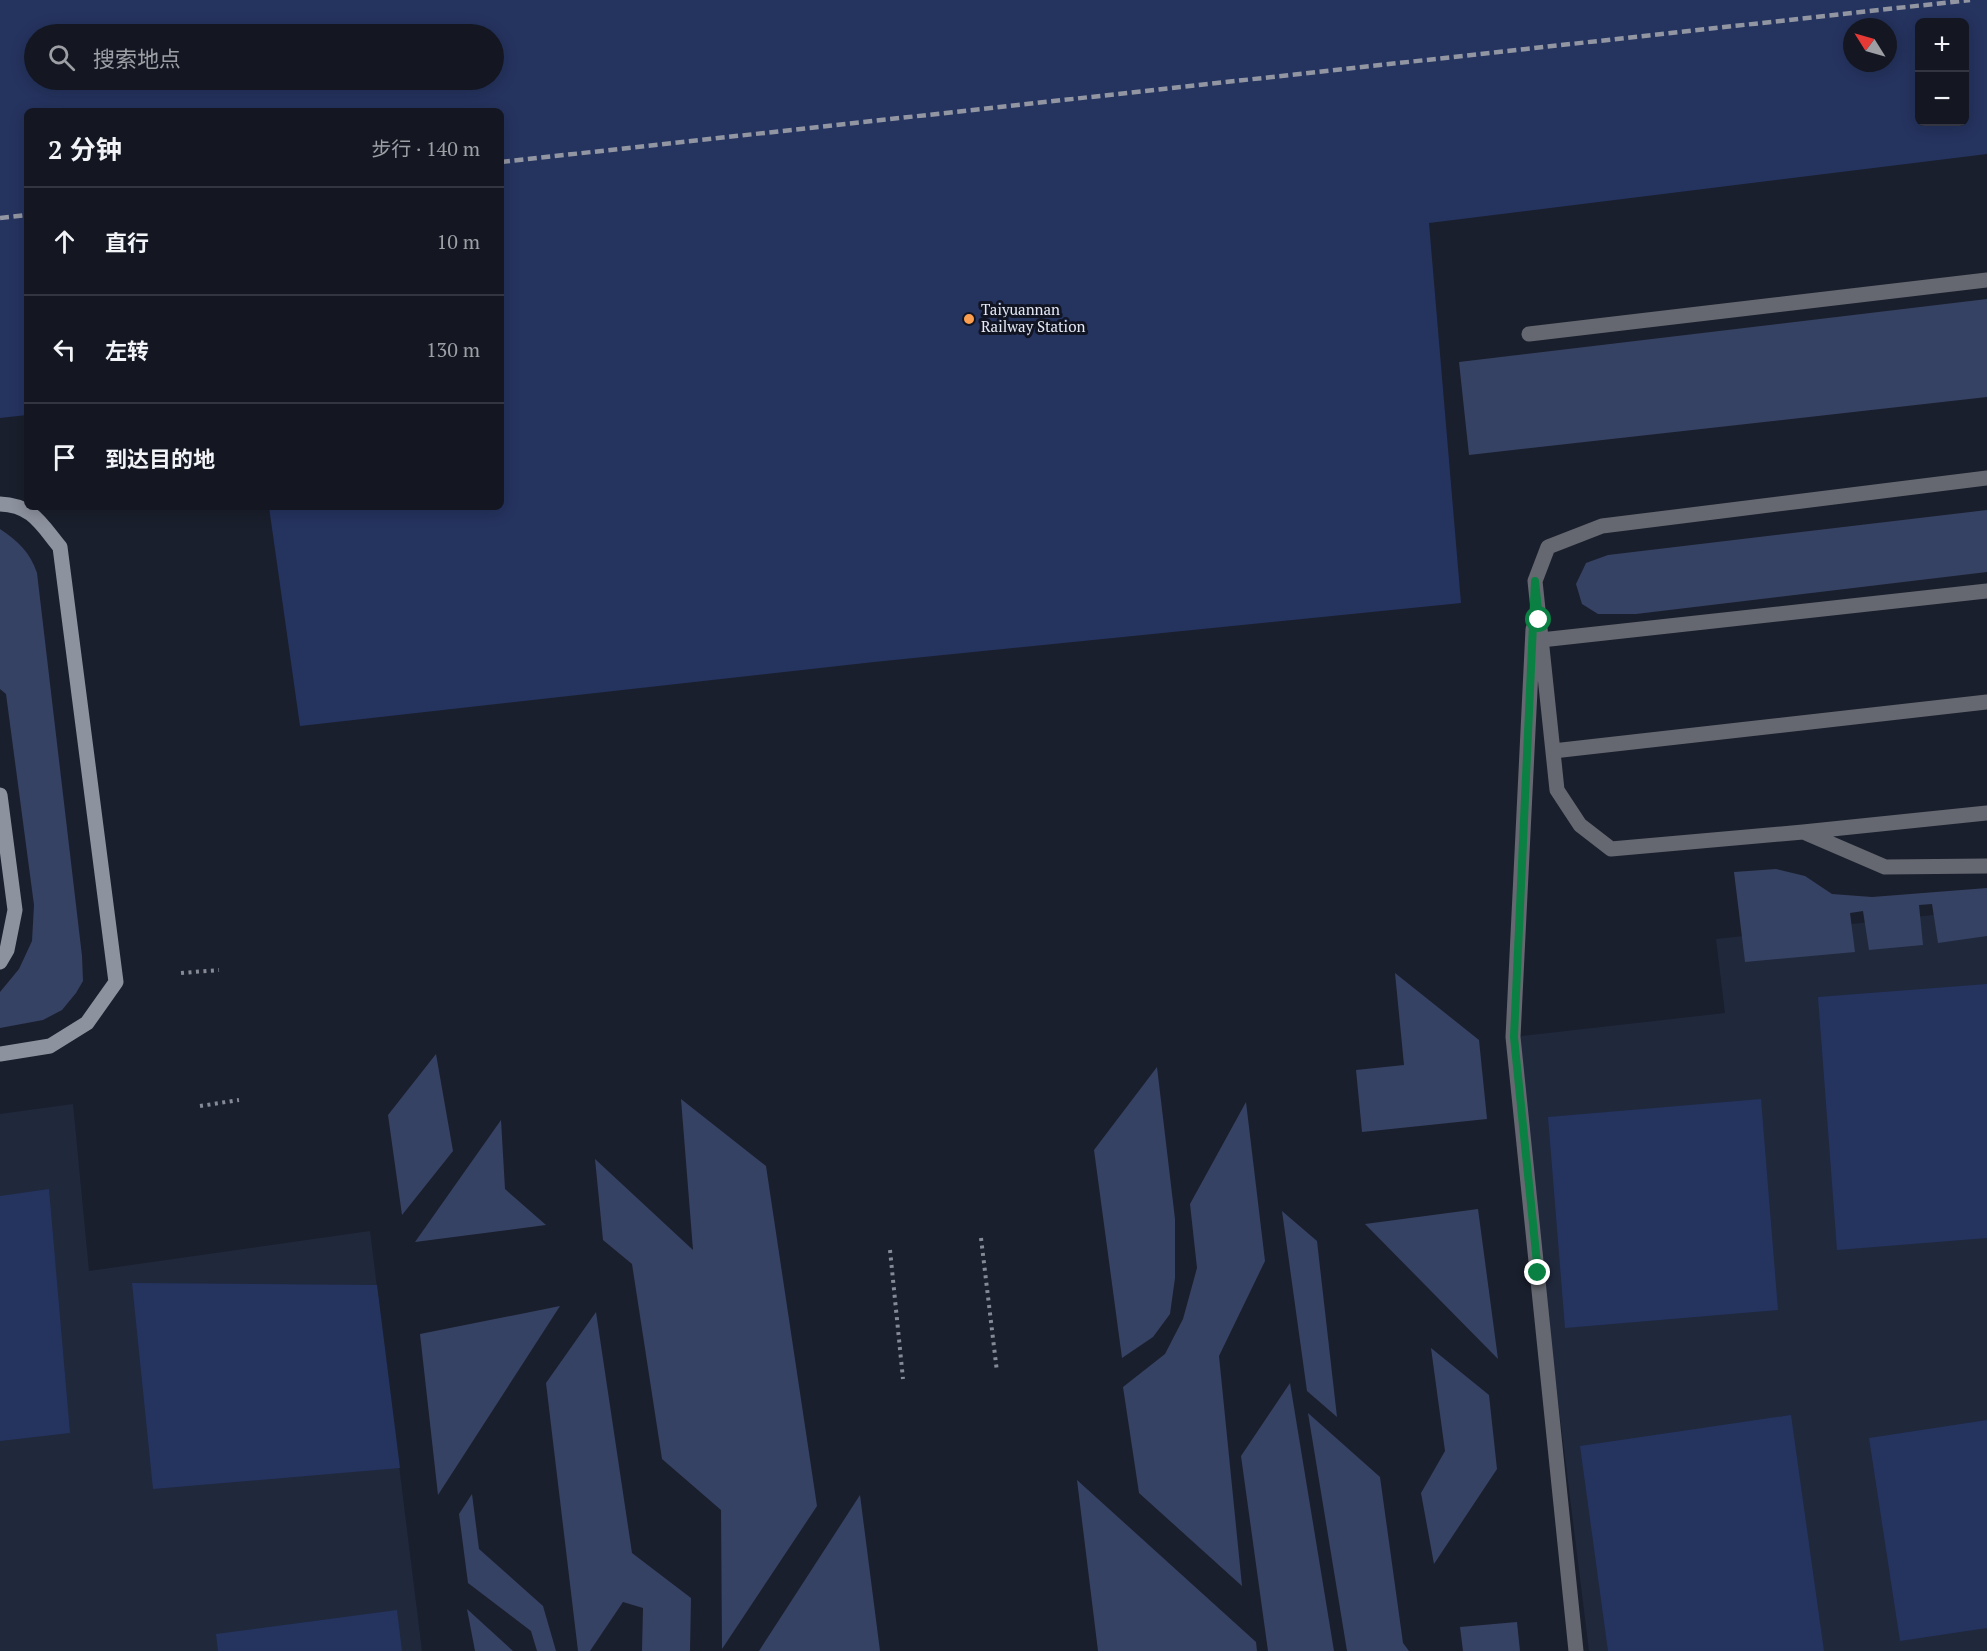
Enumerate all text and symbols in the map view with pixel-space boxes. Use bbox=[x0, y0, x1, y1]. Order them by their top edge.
north arrow bbox=[1843, 18, 1897, 72]
map controls bbox=[1915, 18, 1969, 126]
button: + bbox=[1915, 18, 1969, 72]
search box bbox=[24, 24, 504, 90]
icon: search bbox=[45, 41, 78, 74]
text: 搜索地点 bbox=[93, 44, 181, 73]
button: − bbox=[1915, 72, 1969, 126]
text: 2 分钟 bbox=[48, 132, 122, 166]
text: 步行 · 140 m bbox=[371, 135, 480, 162]
icon: ahead bbox=[48, 225, 81, 258]
text: 直行 bbox=[105, 228, 149, 257]
text: 10 m bbox=[437, 228, 480, 255]
place label: Taiyuannan Railway Station bbox=[981, 299, 1085, 336]
marker: Taiyuannan Railway Station bbox=[962, 312, 976, 326]
icon: left bbox=[48, 333, 81, 366]
text: 左转 bbox=[105, 336, 149, 365]
text: 130 m bbox=[426, 336, 480, 363]
icon: arrive bbox=[48, 441, 81, 474]
text: 到达目的地 bbox=[105, 444, 215, 473]
route start bbox=[1525, 606, 1551, 632]
route end bbox=[1524, 1259, 1550, 1285]

